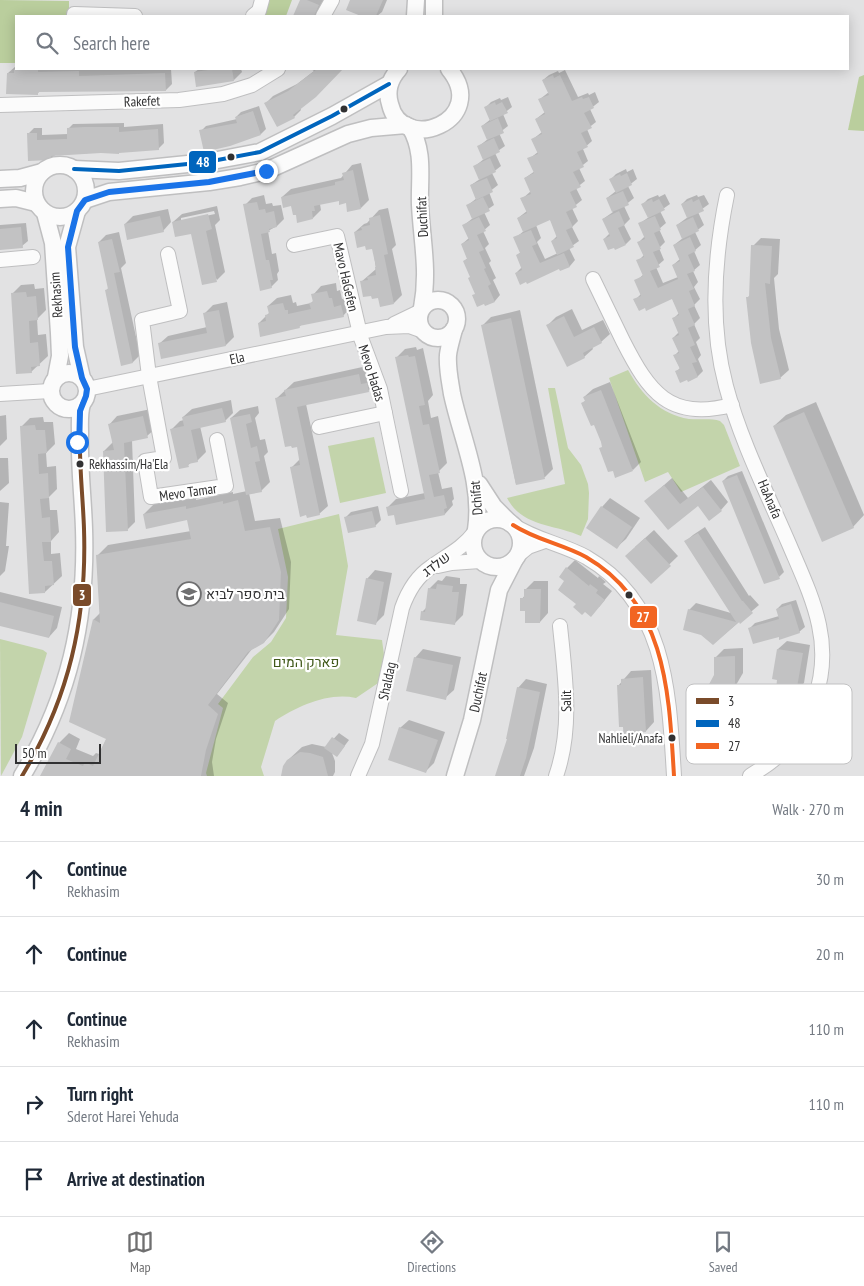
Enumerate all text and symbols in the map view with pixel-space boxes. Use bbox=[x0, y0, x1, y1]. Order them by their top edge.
search box bbox=[15, 15, 849, 70]
icon: search bbox=[33, 29, 61, 57]
text: Search here bbox=[73, 31, 150, 55]
street label: Rakefet bbox=[123, 91, 161, 111]
unlabelled marker bbox=[339, 104, 349, 114]
line badge: 48 bbox=[188, 150, 217, 174]
unlabelled marker bbox=[226, 152, 236, 162]
text: 48 bbox=[196, 153, 210, 171]
route end bbox=[255, 160, 278, 183]
street label: Duchifat bbox=[412, 196, 432, 238]
street label: Mavo HaGefen bbox=[329, 241, 363, 313]
street label: Rekhasim bbox=[45, 271, 67, 319]
street label: Mevo Hadas bbox=[354, 342, 390, 404]
street label: Ela bbox=[228, 348, 246, 368]
route start bbox=[66, 431, 89, 454]
place label: Rekhassim/Ha'Ela bbox=[89, 456, 168, 473]
marker: Rekhassim/Ha'Ela bbox=[75, 459, 85, 469]
street label: HaAnafa bbox=[754, 477, 786, 521]
street label: Mevo Tamar bbox=[158, 479, 218, 505]
street label: Dchifat bbox=[466, 480, 486, 516]
street label: שלדג bbox=[418, 547, 454, 581]
school or university icon: בית ספר לביא bbox=[176, 581, 202, 607]
line badge: 3 bbox=[72, 583, 92, 607]
place label: בית ספר לביא bbox=[206, 585, 285, 603]
text: 3 bbox=[79, 586, 85, 604]
unlabelled marker bbox=[624, 590, 634, 600]
line badge: 27 bbox=[629, 605, 658, 629]
text: 27 bbox=[636, 608, 650, 626]
park label: פארק המים bbox=[273, 653, 339, 671]
street label: Shaldag bbox=[374, 660, 400, 702]
street label: Duchifat bbox=[465, 670, 491, 714]
legend bbox=[686, 684, 852, 764]
street label: Salit bbox=[557, 690, 575, 712]
text: 3 bbox=[728, 692, 734, 710]
text: 48 bbox=[728, 714, 741, 732]
place label: Nahlieli/Anafa bbox=[599, 730, 663, 747]
marker: Nahlieli/Anafa bbox=[667, 733, 677, 743]
text: 27 bbox=[728, 737, 741, 755]
scale bar bbox=[15, 741, 101, 764]
text: 50 m bbox=[22, 744, 47, 762]
text: 4 min bbox=[20, 795, 62, 822]
text: Walk · 270 m bbox=[772, 799, 844, 819]
text: Continue bbox=[67, 857, 127, 881]
icon: ahead bbox=[20, 865, 48, 893]
text: 30 m bbox=[816, 869, 844, 889]
text: Rekhasim bbox=[67, 881, 120, 901]
icon: ahead bbox=[20, 940, 48, 968]
text: Continue bbox=[67, 942, 127, 966]
text: 20 m bbox=[816, 944, 844, 964]
text: Continue bbox=[67, 1007, 127, 1031]
icon: ahead bbox=[20, 1015, 48, 1043]
text: 110 m bbox=[809, 1019, 844, 1039]
text: Rekhasim bbox=[67, 1031, 120, 1051]
text: Turn right bbox=[67, 1082, 133, 1106]
icon: right bbox=[20, 1090, 48, 1118]
text: 110 m bbox=[809, 1094, 844, 1114]
text: Sderot Harei Yehuda bbox=[67, 1106, 179, 1126]
icon: arrive bbox=[20, 1165, 48, 1193]
text: Arrive at destination bbox=[67, 1167, 205, 1191]
tab: Map bbox=[126, 1228, 154, 1276]
tab: Directions bbox=[407, 1228, 456, 1276]
tab: Saved bbox=[709, 1228, 738, 1276]

